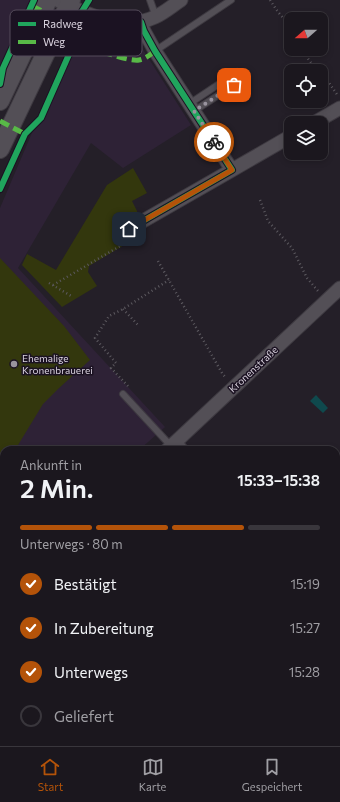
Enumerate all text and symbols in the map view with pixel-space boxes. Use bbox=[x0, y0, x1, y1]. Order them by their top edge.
legend bbox=[10, 10, 142, 56]
north arrow bbox=[284, 12, 328, 56]
map controls bbox=[284, 12, 328, 160]
text: Radweg bbox=[43, 17, 83, 30]
text: Weg bbox=[43, 35, 65, 48]
button: locate bbox=[284, 64, 328, 108]
pin bbox=[217, 68, 251, 102]
icon: bag bbox=[223, 74, 245, 96]
button: layers bbox=[284, 116, 328, 160]
courier bbox=[194, 122, 234, 162]
icon: bike bbox=[203, 131, 225, 153]
pin bbox=[112, 212, 146, 246]
icon: home bbox=[118, 218, 140, 240]
street label: Kronenstraße bbox=[226, 343, 280, 395]
place label: Ehemalige Kronenbrauerei bbox=[22, 352, 93, 376]
marker: Ehemalige Kronenbrauerei bbox=[9, 359, 19, 369]
text: Ankunft in bbox=[20, 457, 82, 473]
text: 15:33–15:38 bbox=[237, 471, 320, 489]
text: 2 Min. bbox=[20, 472, 93, 503]
text: Unterwegs · 80 m bbox=[20, 536, 122, 552]
icon: check bbox=[20, 573, 42, 595]
text: Bestätigt bbox=[54, 575, 117, 593]
text: 15:19 bbox=[290, 576, 320, 592]
icon: check bbox=[20, 617, 42, 639]
text: In Zubereitung bbox=[54, 619, 154, 637]
text: 15:27 bbox=[290, 620, 320, 636]
icon: check bbox=[20, 661, 42, 683]
text: Unterwegs bbox=[54, 663, 128, 681]
text: 15:28 bbox=[289, 664, 320, 680]
text: Geliefert bbox=[54, 707, 114, 725]
tab: Start bbox=[38, 756, 63, 793]
tab: Karte bbox=[139, 756, 166, 793]
tab: Gespeichert bbox=[242, 756, 302, 793]

